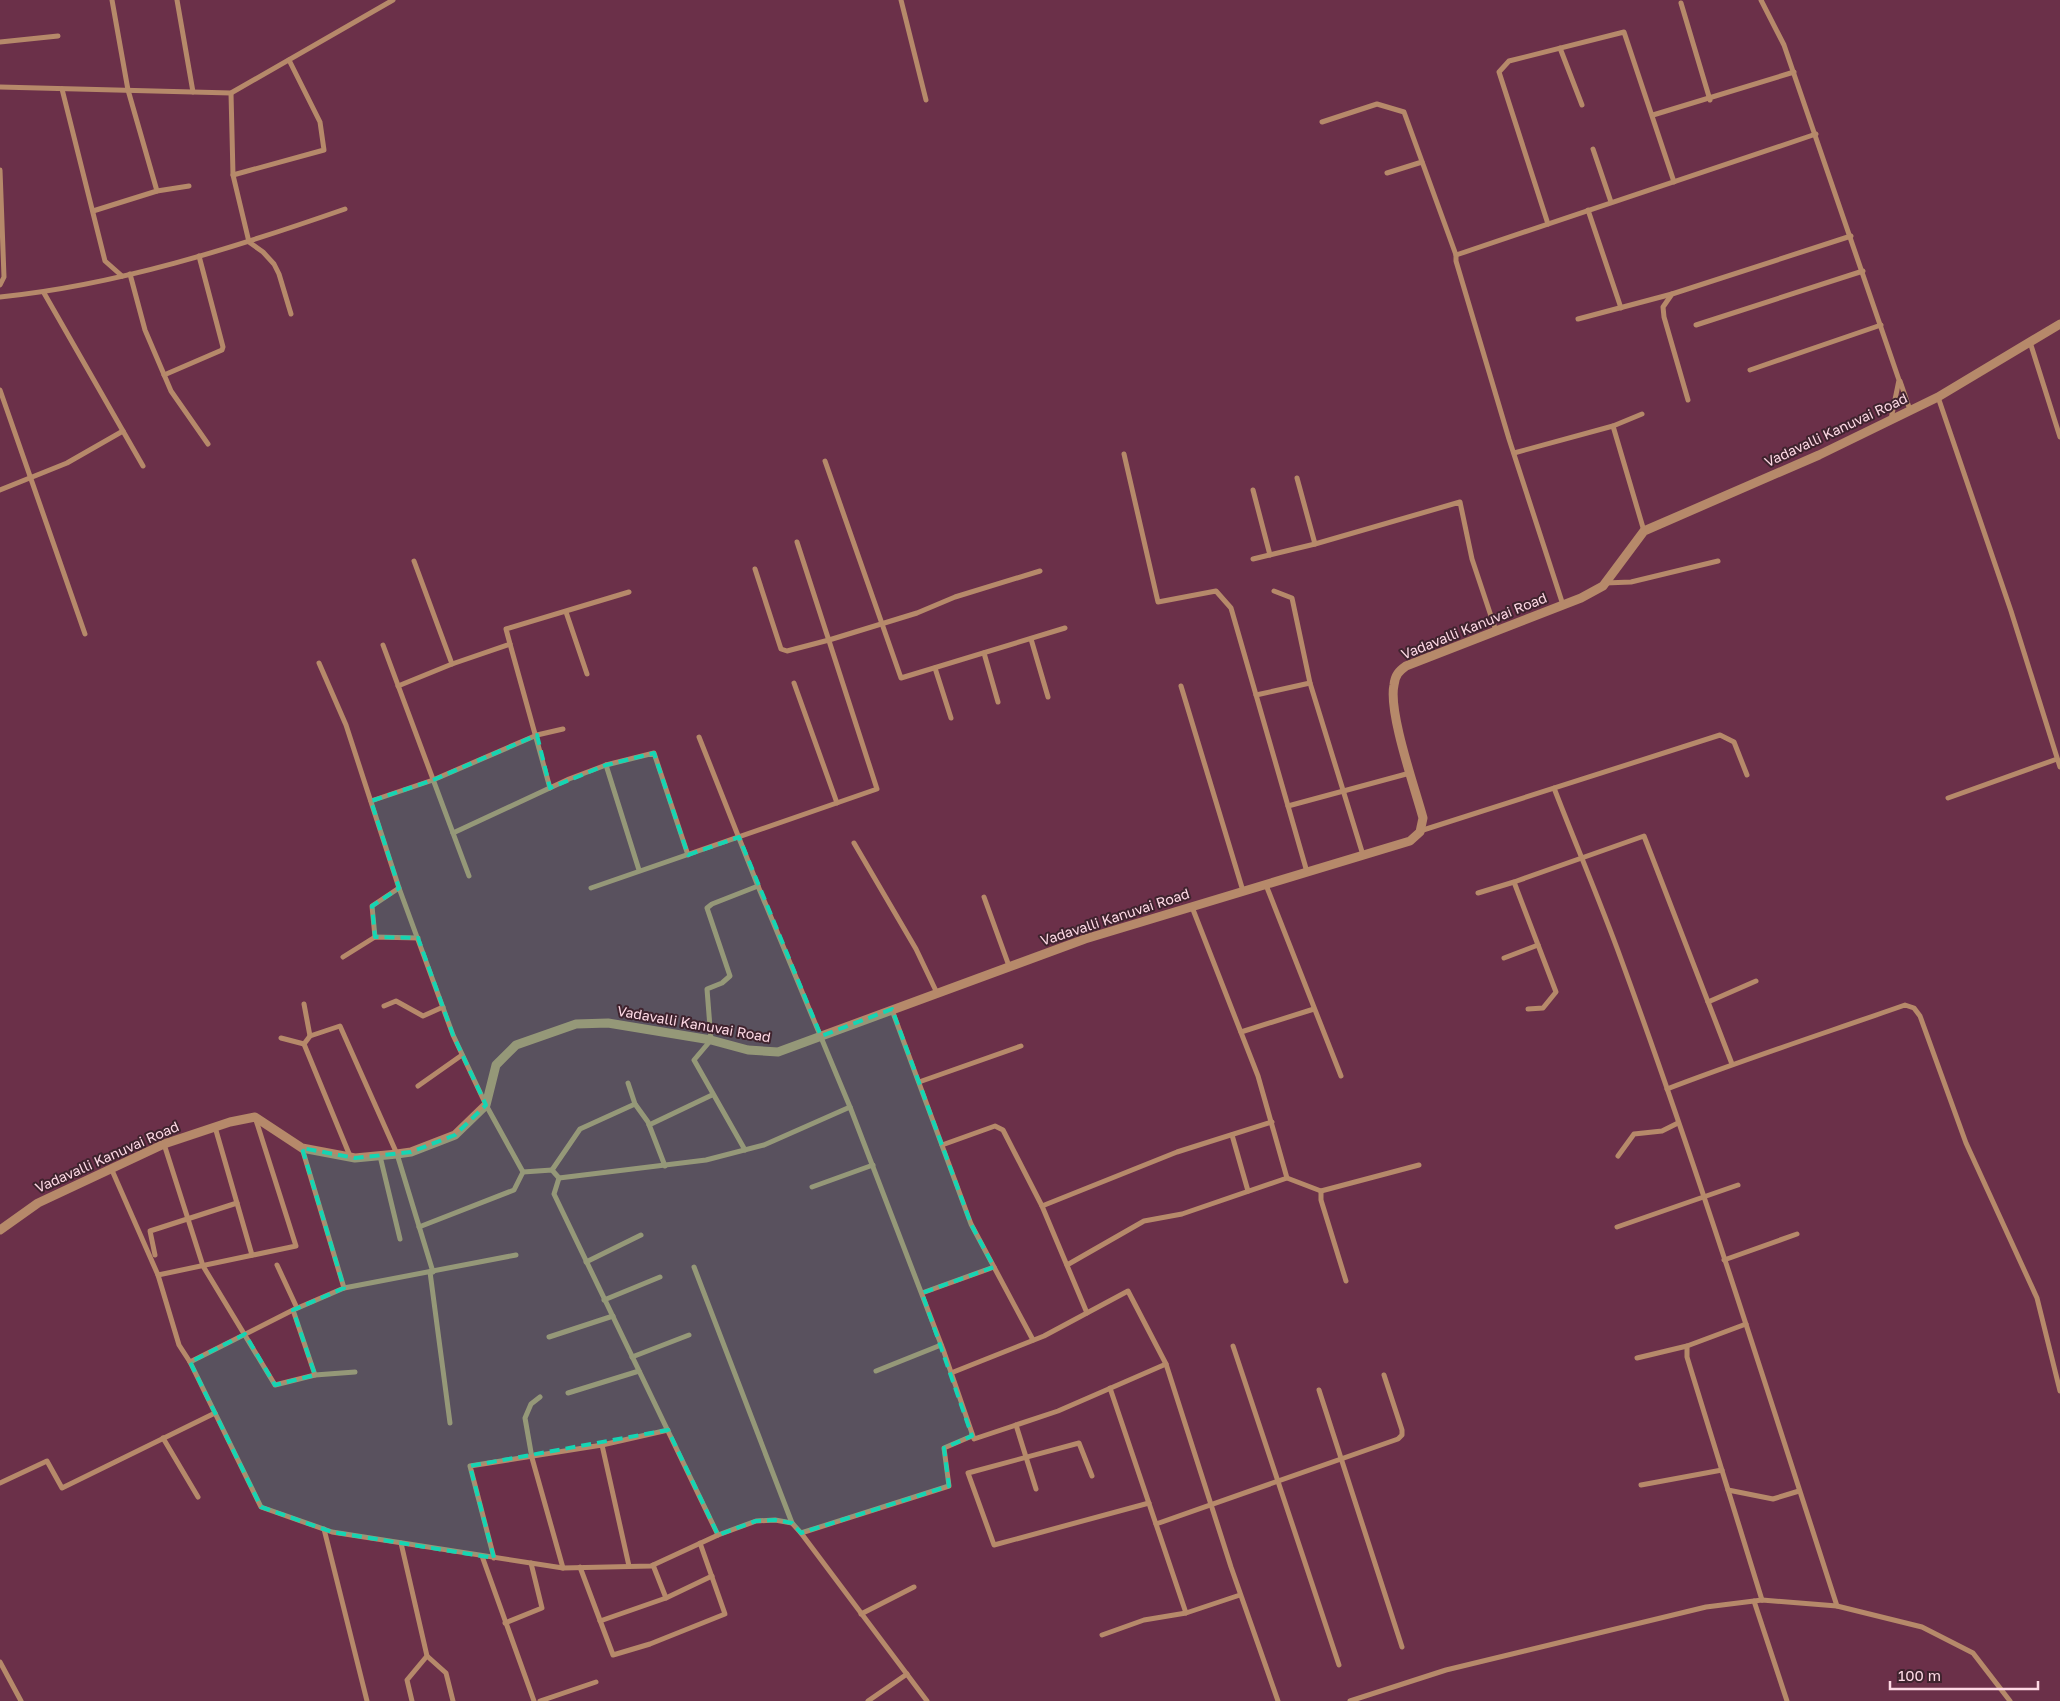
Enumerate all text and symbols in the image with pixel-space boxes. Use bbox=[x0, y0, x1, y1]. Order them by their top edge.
street label: Vadavalli Kanuvai Road bbox=[1762, 389, 1910, 470]
street label: Vadavalli Kanuvai Road bbox=[1398, 589, 1549, 663]
street label: Vadavalli Kanuvai Road bbox=[1038, 884, 1191, 949]
street label: Vadavalli Kanuvai Road bbox=[616, 1002, 772, 1045]
street label: Vadavalli Kanuvai Road bbox=[32, 1117, 181, 1196]
scale bar bbox=[1890, 1658, 2038, 1690]
text: 100 m bbox=[1898, 1666, 1941, 1684]

